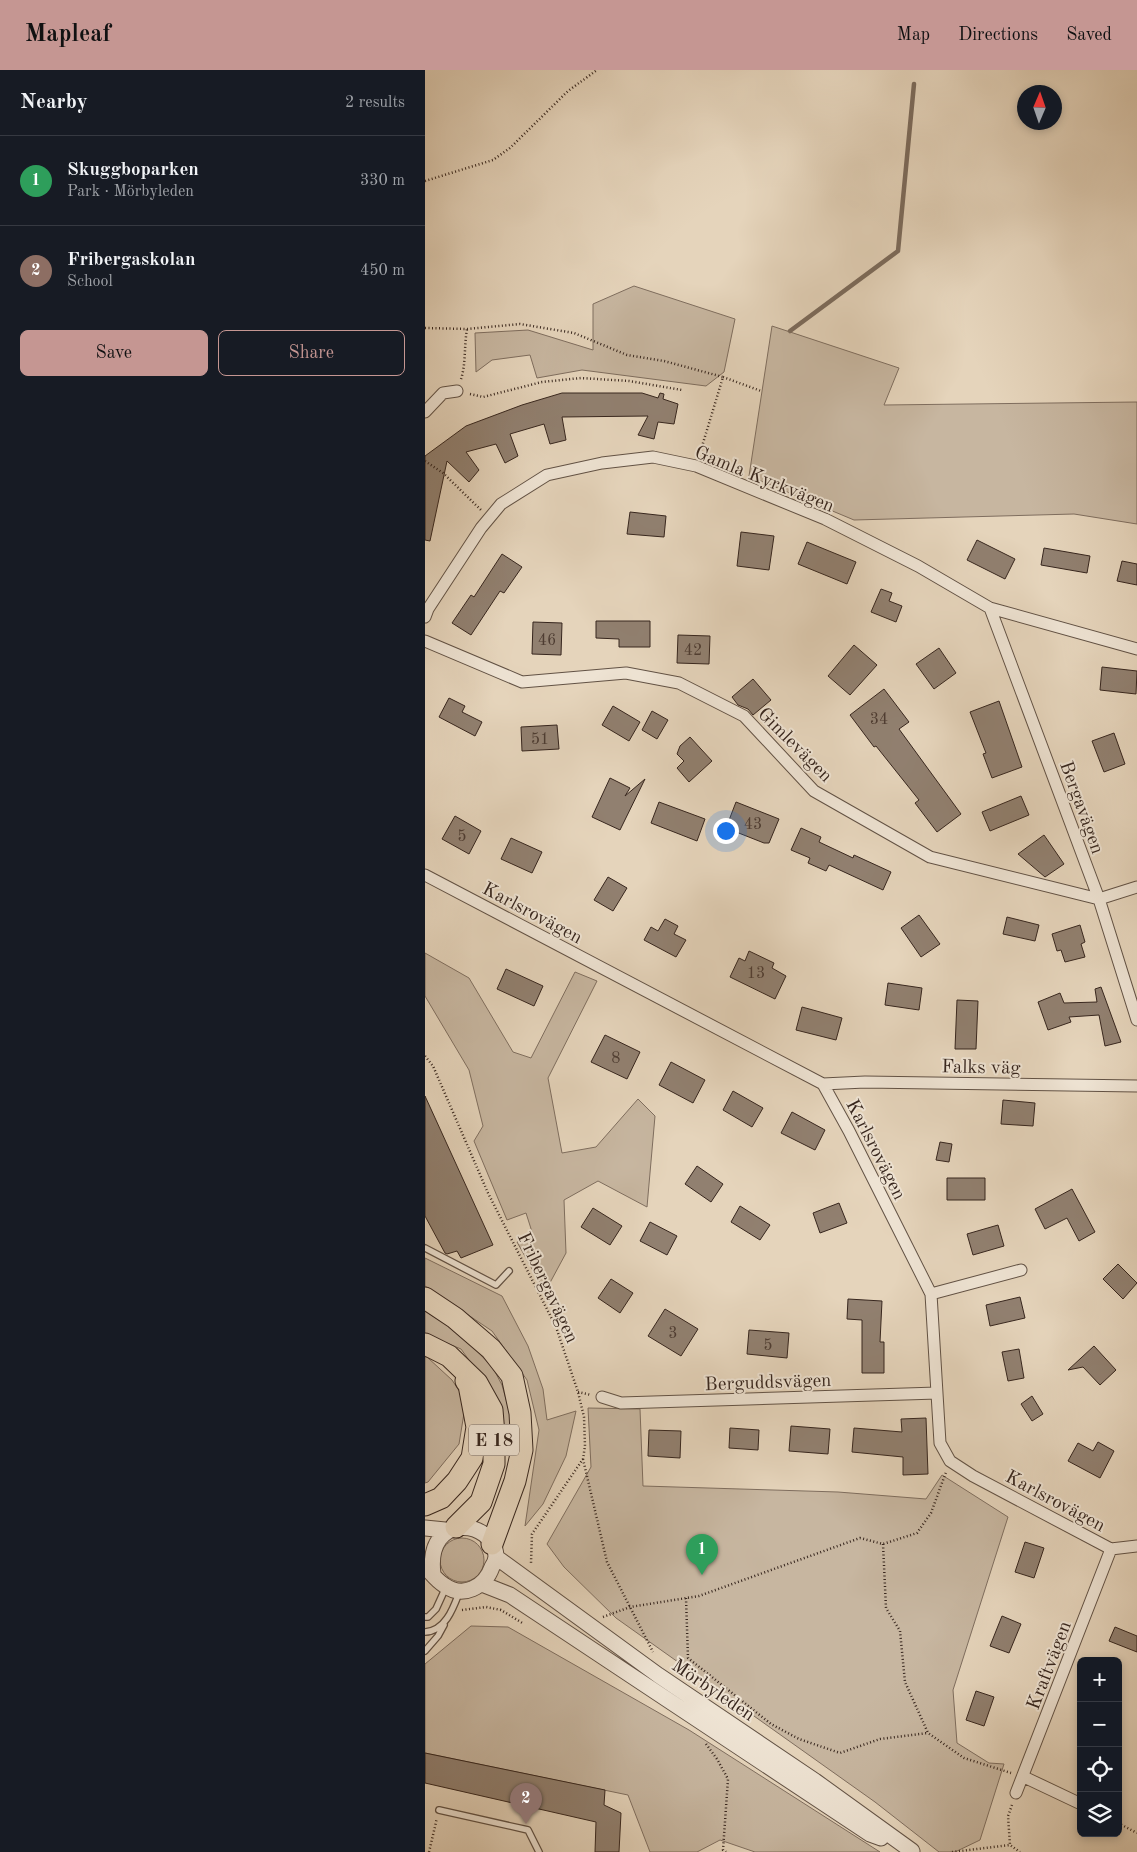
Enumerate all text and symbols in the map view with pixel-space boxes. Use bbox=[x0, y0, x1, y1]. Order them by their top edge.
text: Mapleaf bbox=[25, 23, 111, 47]
text: Map bbox=[897, 26, 930, 44]
text: Directions bbox=[958, 26, 1038, 44]
text: Saved bbox=[1066, 26, 1112, 44]
north arrow bbox=[1017, 85, 1062, 130]
text: Nearby bbox=[20, 92, 88, 113]
text: 2 results bbox=[345, 95, 405, 111]
text: Skuggboparken bbox=[67, 161, 199, 180]
text: 1 bbox=[31, 173, 41, 189]
text: 330 m bbox=[360, 173, 405, 189]
text: Park · Mörbyleden bbox=[67, 184, 194, 200]
text: Fribergaskolan bbox=[67, 251, 195, 270]
text: 2 bbox=[31, 263, 41, 279]
text: 450 m bbox=[360, 263, 405, 279]
text: School bbox=[67, 274, 113, 290]
button: Save bbox=[20, 330, 208, 376]
button: Share bbox=[218, 330, 405, 376]
street label: Gamla Kyrkvägen bbox=[692, 444, 837, 517]
house number: 46 bbox=[538, 633, 556, 649]
house number: 42 bbox=[684, 643, 702, 659]
street label: Gimlevägen bbox=[753, 705, 835, 787]
house number: 34 bbox=[870, 712, 888, 728]
house number: 51 bbox=[531, 732, 549, 748]
street label: Bergavägen bbox=[1055, 759, 1106, 857]
house number: 43 bbox=[744, 817, 762, 833]
your location bbox=[713, 818, 739, 844]
house number: 5 bbox=[457, 829, 467, 845]
street label: Karlsrovägen bbox=[479, 880, 585, 948]
house number: 13 bbox=[747, 966, 765, 982]
house number: 8 bbox=[611, 1051, 621, 1067]
street label: Falks väg bbox=[941, 1058, 1022, 1079]
street label: Karlsrovägen bbox=[841, 1097, 908, 1203]
street label: Fribergavägen bbox=[513, 1230, 581, 1346]
house number: 3 bbox=[668, 1326, 678, 1342]
house number: 5 bbox=[763, 1338, 773, 1354]
street label: Berguddsvägen bbox=[704, 1372, 832, 1395]
road number: E 18 bbox=[469, 1424, 519, 1456]
street label: Karlsrovägen bbox=[1002, 1468, 1108, 1536]
pin: 1 bbox=[686, 1534, 718, 1575]
street label: Kraftvägen bbox=[1025, 1619, 1076, 1713]
street label: Mörbyleden bbox=[668, 1656, 758, 1726]
map controls bbox=[1077, 1657, 1122, 1837]
button: + bbox=[1077, 1657, 1122, 1702]
button: − bbox=[1077, 1702, 1122, 1747]
button: locate bbox=[1077, 1747, 1122, 1792]
pin: 2 bbox=[510, 1783, 542, 1824]
button: layers bbox=[1077, 1792, 1122, 1837]

